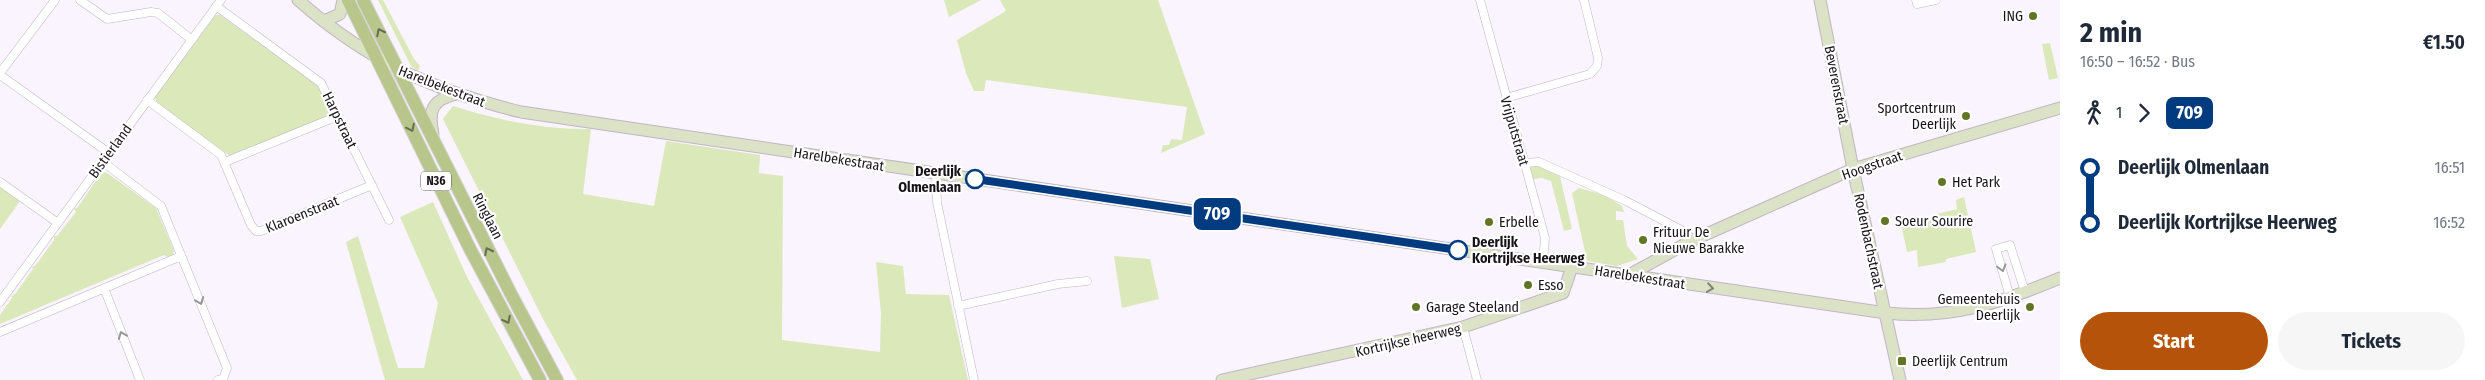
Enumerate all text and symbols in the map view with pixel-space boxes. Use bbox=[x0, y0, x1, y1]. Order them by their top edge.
place label: ING bbox=[2003, 8, 2023, 25]
marker: ING bbox=[2027, 10, 2039, 22]
text: 2 min bbox=[2080, 16, 2142, 49]
one-way arrow bbox=[376, 28, 386, 37]
text: €1.50 bbox=[2423, 31, 2465, 54]
street label: Beverenstraat bbox=[1821, 44, 1853, 126]
text: 16:50 – 16:52 · Bus bbox=[2080, 52, 2195, 71]
street label: Harelbekestraat bbox=[396, 62, 488, 111]
street label: Harpstraat bbox=[319, 89, 361, 152]
street label: Vrijputstraat bbox=[1496, 94, 1533, 168]
icon: walk bbox=[2080, 99, 2108, 127]
icon: forward bbox=[2130, 99, 2158, 127]
place label: Sportcentrum Deerlijk bbox=[1877, 100, 1956, 133]
text: 709 bbox=[2176, 102, 2203, 124]
text: 1 bbox=[2116, 103, 2122, 122]
marker: Sportcentrum Deerlijk bbox=[1960, 110, 1972, 122]
street label: Bistierland bbox=[85, 121, 136, 182]
one-way arrow bbox=[404, 123, 414, 132]
street label: Harelbekestraat bbox=[792, 144, 886, 175]
street label: Hoogstraat bbox=[1840, 147, 1905, 184]
text: Deerlijk Olmenlaan bbox=[2118, 156, 2269, 179]
text: 16:51 bbox=[2435, 158, 2465, 177]
place label: Deerlijk Olmenlaan bbox=[898, 163, 962, 196]
marker: Deerlijk Olmenlaan bbox=[965, 169, 985, 189]
road number: N36 bbox=[421, 172, 451, 190]
place label: Het Park bbox=[1952, 174, 2001, 191]
marker: Het Park bbox=[1936, 176, 1948, 188]
street label: Ringlaan bbox=[469, 190, 506, 242]
street label: Klaroenstraat bbox=[263, 192, 342, 237]
street label: Rodenbachstraat bbox=[1850, 192, 1887, 291]
line badge: 709 bbox=[1188, 198, 1246, 230]
text: 709 bbox=[1204, 203, 1230, 225]
text: Deerlijk Kortrijkse Heerweg bbox=[2118, 211, 2337, 234]
place label: Soeur Sourire bbox=[1895, 213, 1973, 230]
text: 16:52 bbox=[2433, 213, 2465, 232]
place label: Erbelle bbox=[1499, 214, 1539, 231]
marker: Soeur Sourire bbox=[1879, 215, 1891, 227]
marker: Erbelle bbox=[1483, 216, 1495, 228]
place label: Frituur De Nieuwe Barakke bbox=[1653, 224, 1744, 257]
place label: Deerlijk Kortrijkse Heerweg bbox=[1472, 234, 1584, 267]
marker: Frituur De Nieuwe Barakke bbox=[1637, 234, 1649, 246]
marker: Deerlijk Kortrijkse Heerweg bbox=[1448, 240, 1468, 260]
one-way arrow bbox=[484, 247, 494, 256]
street label: Harelbekestraat bbox=[1593, 262, 1687, 293]
one-way arrow bbox=[1996, 264, 2006, 272]
place label: Esso bbox=[1538, 277, 1564, 294]
marker: Esso bbox=[1522, 279, 1534, 291]
one-way arrow bbox=[1706, 283, 1715, 293]
place label: Gemeentehuis Deerlijk bbox=[1938, 291, 2020, 324]
one-way arrow bbox=[193, 296, 204, 305]
place label: Garage Steeland bbox=[1426, 299, 1519, 316]
marker: Garage Steeland bbox=[1410, 301, 1422, 313]
marker: Gemeentehuis Deerlijk bbox=[2024, 301, 2036, 313]
button: Start bbox=[2080, 312, 2268, 370]
button: Tickets bbox=[2278, 312, 2465, 370]
one-way arrow bbox=[501, 314, 511, 323]
street label: Kortrijkse heerweg bbox=[1354, 320, 1463, 361]
one-way arrow bbox=[118, 331, 128, 340]
place label: Deerlijk Centrum bbox=[1912, 353, 2008, 370]
marker: Deerlijk Centrum bbox=[1896, 355, 1908, 367]

